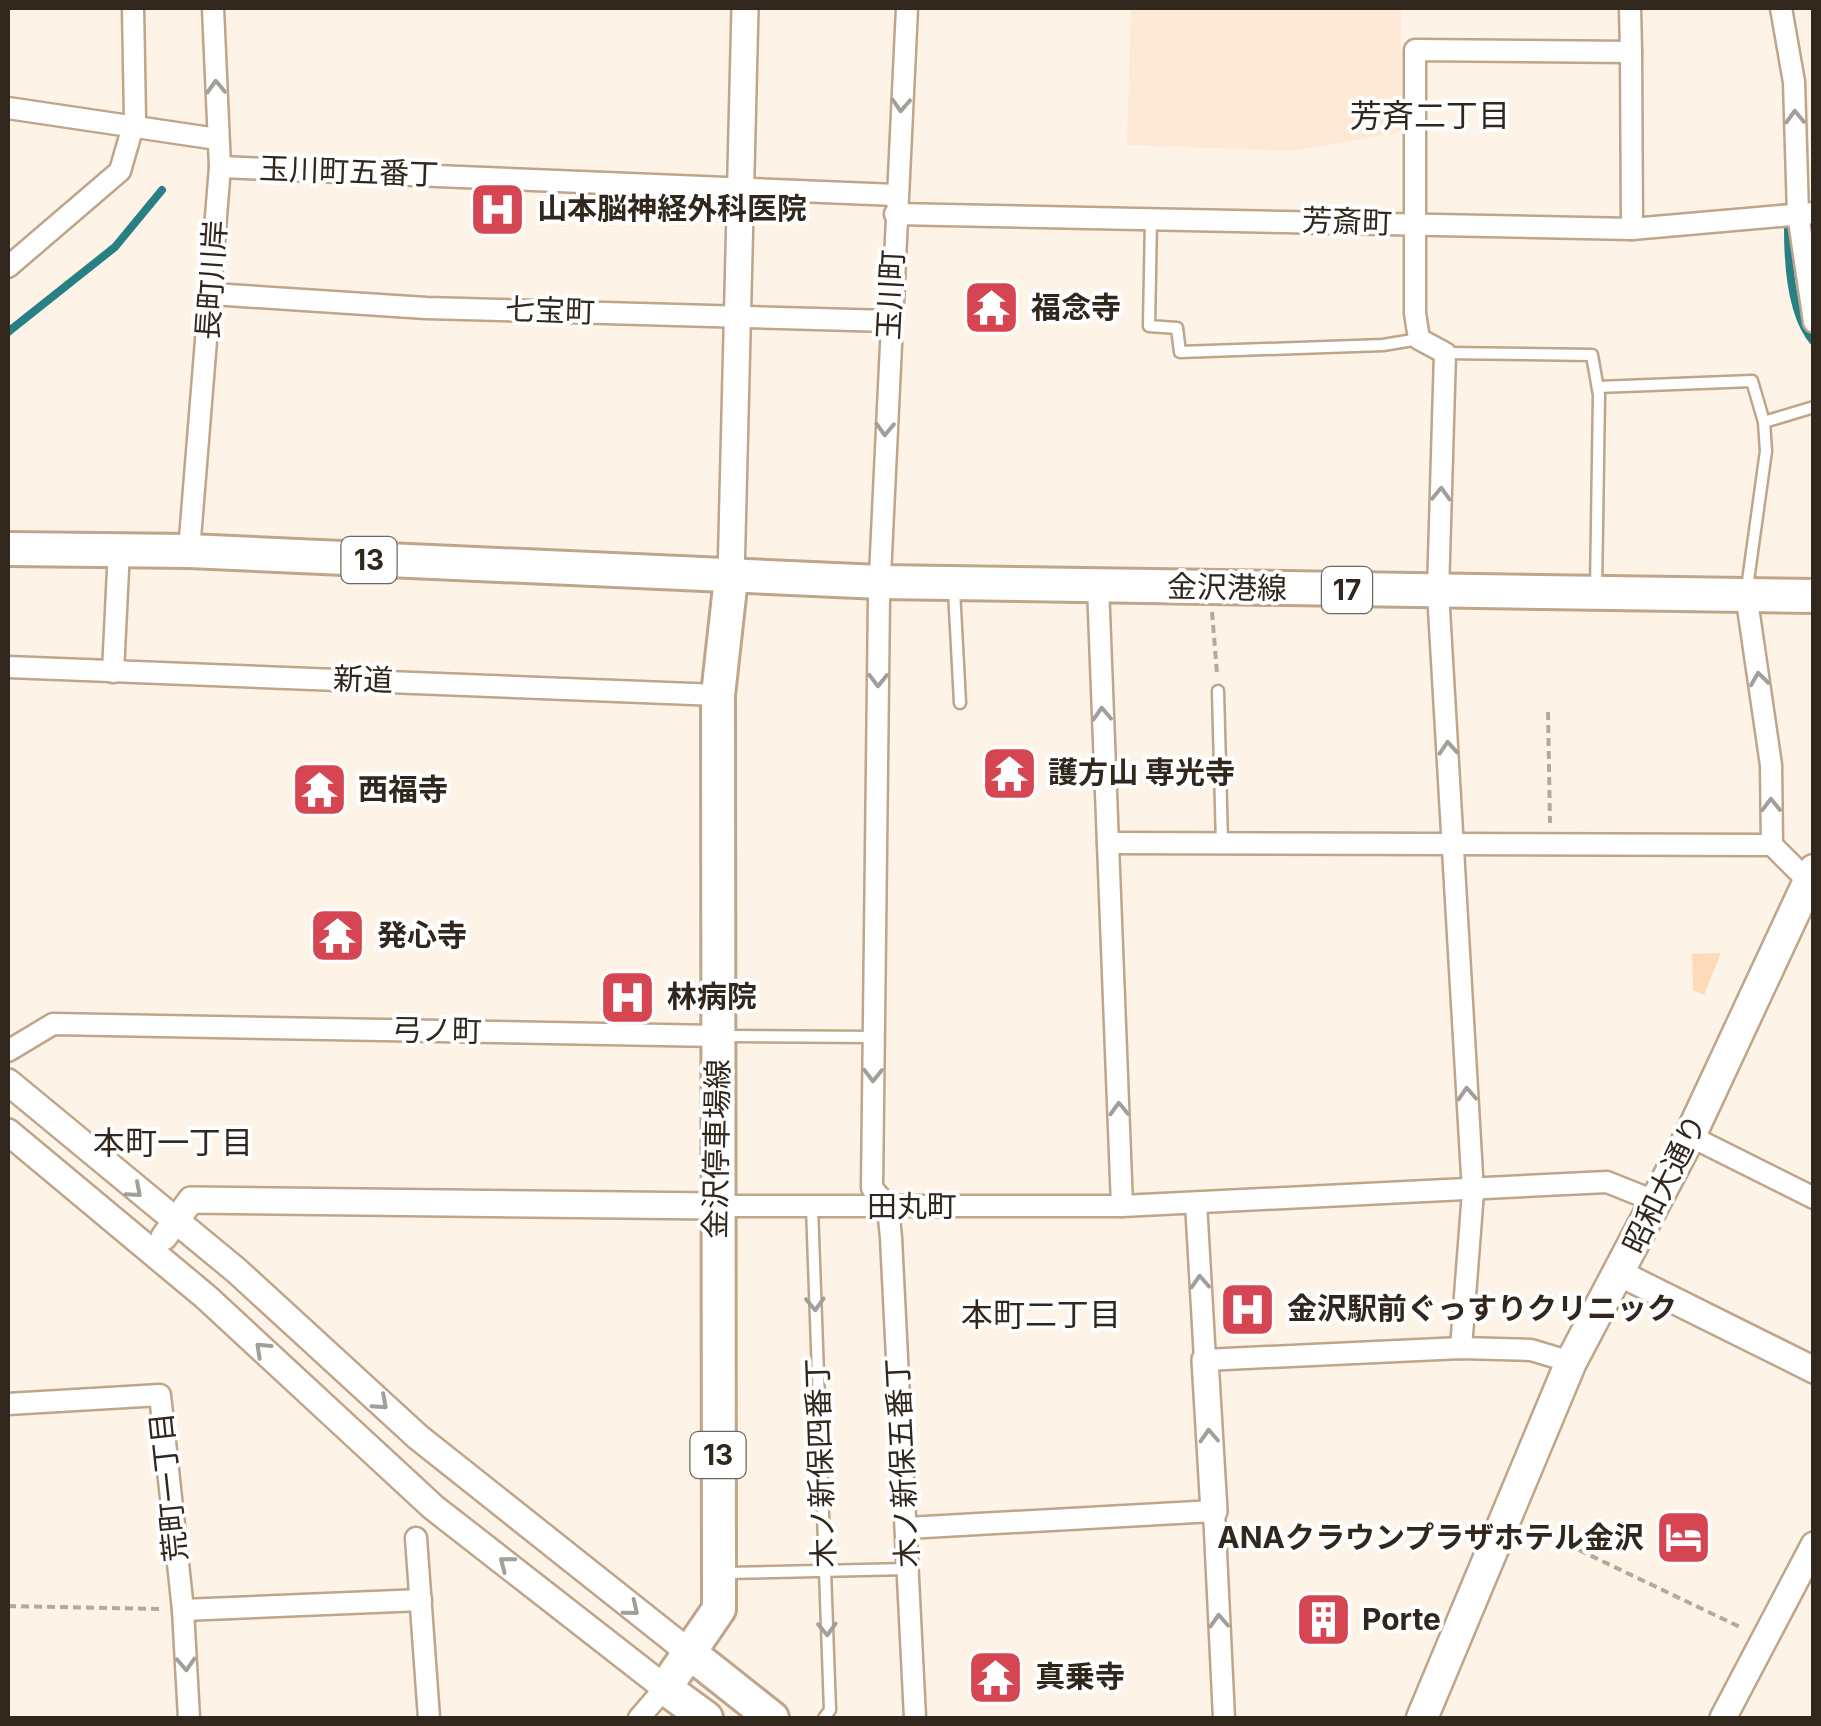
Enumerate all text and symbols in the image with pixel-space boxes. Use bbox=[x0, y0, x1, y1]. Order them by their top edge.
one-way arrow bbox=[205, 79, 226, 95]
district label: 芳斉二丁目 bbox=[1350, 96, 1510, 135]
one-way arrow bbox=[891, 97, 912, 113]
one-way arrow bbox=[1785, 108, 1806, 124]
street label: 玉川町五番丁 bbox=[258, 150, 440, 192]
hospital icon: 山本脳神経外科医院 bbox=[468, 179, 528, 239]
place label: 山本脳神経外科医院 bbox=[537, 190, 807, 226]
street label: 芳斎町 bbox=[1301, 201, 1393, 241]
street label: 長町川岸 bbox=[189, 219, 233, 341]
street label: 玉川町 bbox=[870, 249, 910, 341]
temple icon: 福念寺 bbox=[962, 278, 1022, 338]
place label: 福念寺 bbox=[1031, 289, 1121, 325]
street label: 七宝町 bbox=[504, 290, 596, 330]
one-way arrow bbox=[875, 422, 896, 438]
one-way arrow bbox=[1430, 486, 1451, 502]
road number: 13 bbox=[342, 537, 396, 583]
road number: 17 bbox=[1322, 567, 1372, 613]
street label: 金沢港線 bbox=[1167, 568, 1287, 606]
street label: 新道 bbox=[332, 660, 394, 698]
one-way arrow bbox=[1749, 671, 1770, 688]
one-way arrow bbox=[867, 672, 889, 688]
one-way arrow bbox=[1092, 706, 1113, 722]
one-way arrow bbox=[1437, 739, 1459, 755]
temple icon: 護方山 専光寺 bbox=[979, 743, 1039, 803]
place label: 護方山 専光寺 bbox=[1048, 754, 1235, 790]
temple icon: 西福寺 bbox=[289, 760, 349, 820]
place label: 西福寺 bbox=[358, 771, 448, 807]
one-way arrow bbox=[1760, 797, 1782, 812]
temple icon: 発心寺 bbox=[308, 906, 368, 966]
place label: 発心寺 bbox=[377, 917, 467, 953]
hospital icon: 林病院 bbox=[598, 967, 658, 1027]
place label: 林病院 bbox=[667, 978, 757, 1014]
street label: 弓ノ町 bbox=[392, 1011, 482, 1049]
street label: 金沢停車場線 bbox=[696, 1059, 736, 1239]
one-way arrow bbox=[863, 1067, 884, 1083]
one-way arrow bbox=[1457, 1086, 1478, 1102]
one-way arrow bbox=[1108, 1101, 1129, 1117]
street label: 昭和大通り bbox=[1615, 1108, 1713, 1259]
district label: 本町一丁目 bbox=[93, 1123, 253, 1162]
one-way arrow bbox=[124, 1179, 142, 1197]
street label: 田丸町 bbox=[867, 1188, 957, 1224]
one-way arrow bbox=[1190, 1273, 1211, 1289]
hospital icon: 金沢駅前ぐっすりクリニック bbox=[1218, 1279, 1278, 1339]
place label: 金沢駅前ぐっすりクリニック bbox=[1287, 1290, 1677, 1326]
district label: 本町二丁目 bbox=[961, 1295, 1121, 1334]
one-way arrow bbox=[805, 1296, 826, 1312]
one-way arrow bbox=[255, 1343, 274, 1361]
street label: 木ノ新保四番丁 bbox=[798, 1357, 842, 1569]
street label: 木ノ新保五番丁 bbox=[879, 1357, 925, 1569]
one-way arrow bbox=[369, 1391, 388, 1409]
street label: 荒町一丁目 bbox=[142, 1411, 194, 1564]
one-way arrow bbox=[1199, 1427, 1220, 1443]
road number: 13 bbox=[690, 1432, 746, 1478]
hotel icon: ANAクラウンプラザホテル金沢 bbox=[1653, 1508, 1713, 1568]
place label: ANAクラウンプラザホテル金沢 bbox=[1217, 1519, 1644, 1555]
one-way arrow bbox=[499, 1557, 517, 1575]
building icon: Porte bbox=[1293, 1590, 1353, 1650]
one-way arrow bbox=[621, 1597, 639, 1615]
place label: Porte bbox=[1362, 1601, 1441, 1637]
one-way arrow bbox=[1209, 1613, 1230, 1629]
one-way arrow bbox=[816, 1621, 837, 1637]
temple icon: 真乗寺 bbox=[966, 1647, 1026, 1707]
one-way arrow bbox=[175, 1657, 196, 1673]
place label: 真乗寺 bbox=[1035, 1658, 1125, 1694]

